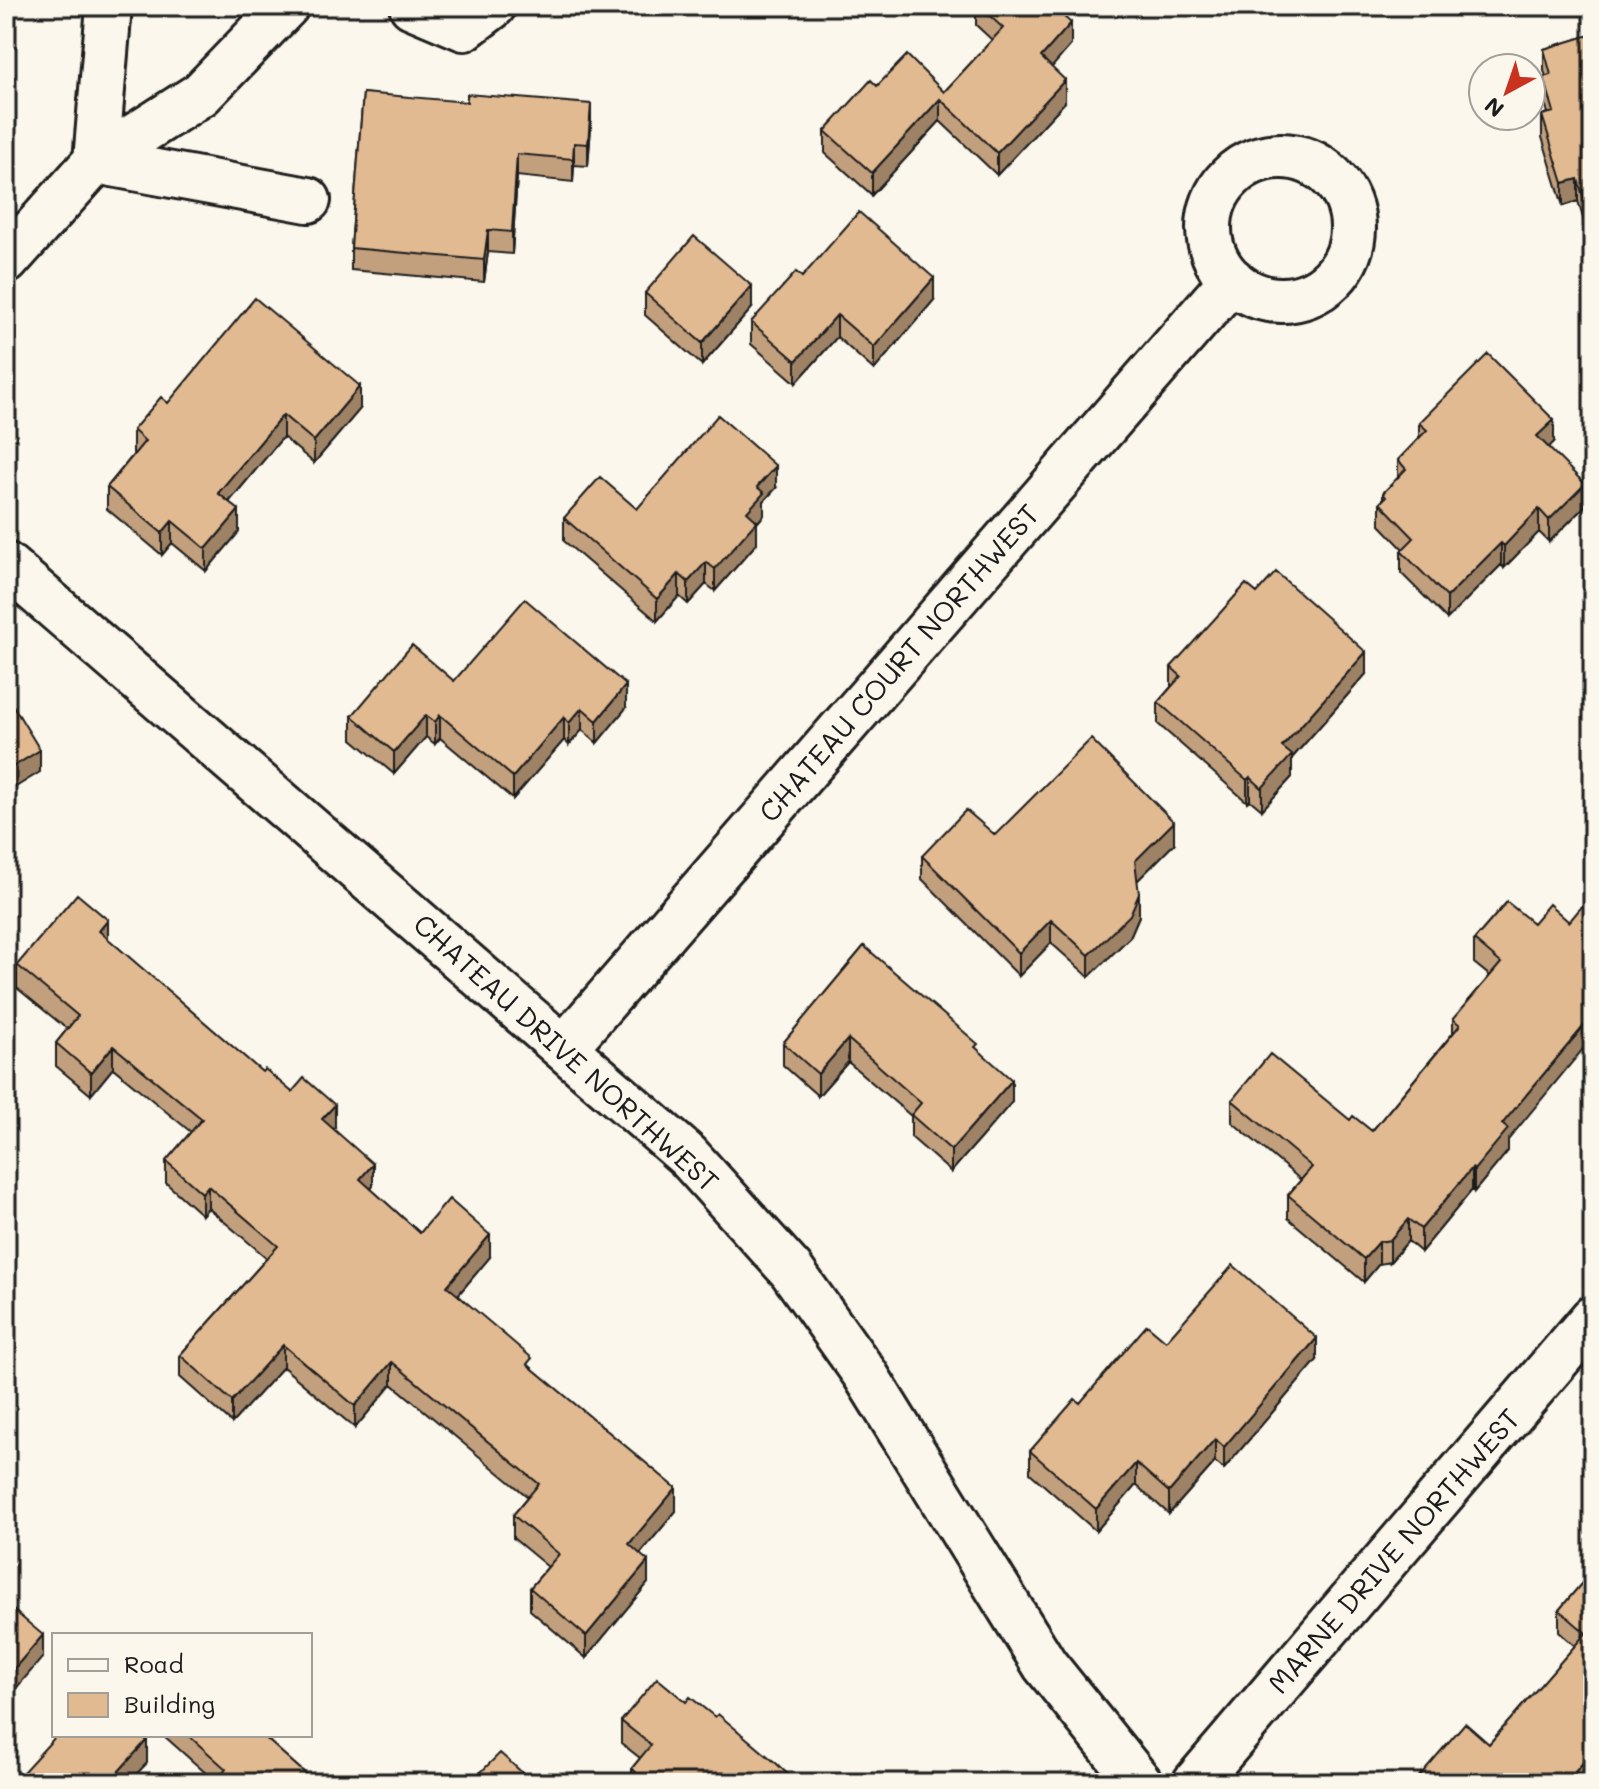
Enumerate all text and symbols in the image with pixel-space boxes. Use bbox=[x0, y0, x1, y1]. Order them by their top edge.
north arrow bbox=[1467, 52, 1547, 132]
text: N bbox=[1478, 91, 1510, 124]
street label: CHATEAU COURT NORTHWEST bbox=[750, 496, 1046, 829]
street label: CHATEAU DRIVE NORTHWEST bbox=[406, 905, 727, 1199]
street label: MARNE DRIVE NORTHWEST bbox=[1260, 1400, 1527, 1700]
legend bbox=[52, 1633, 312, 1737]
text: Road bbox=[124, 1648, 184, 1679]
text: Building bbox=[124, 1688, 215, 1719]

